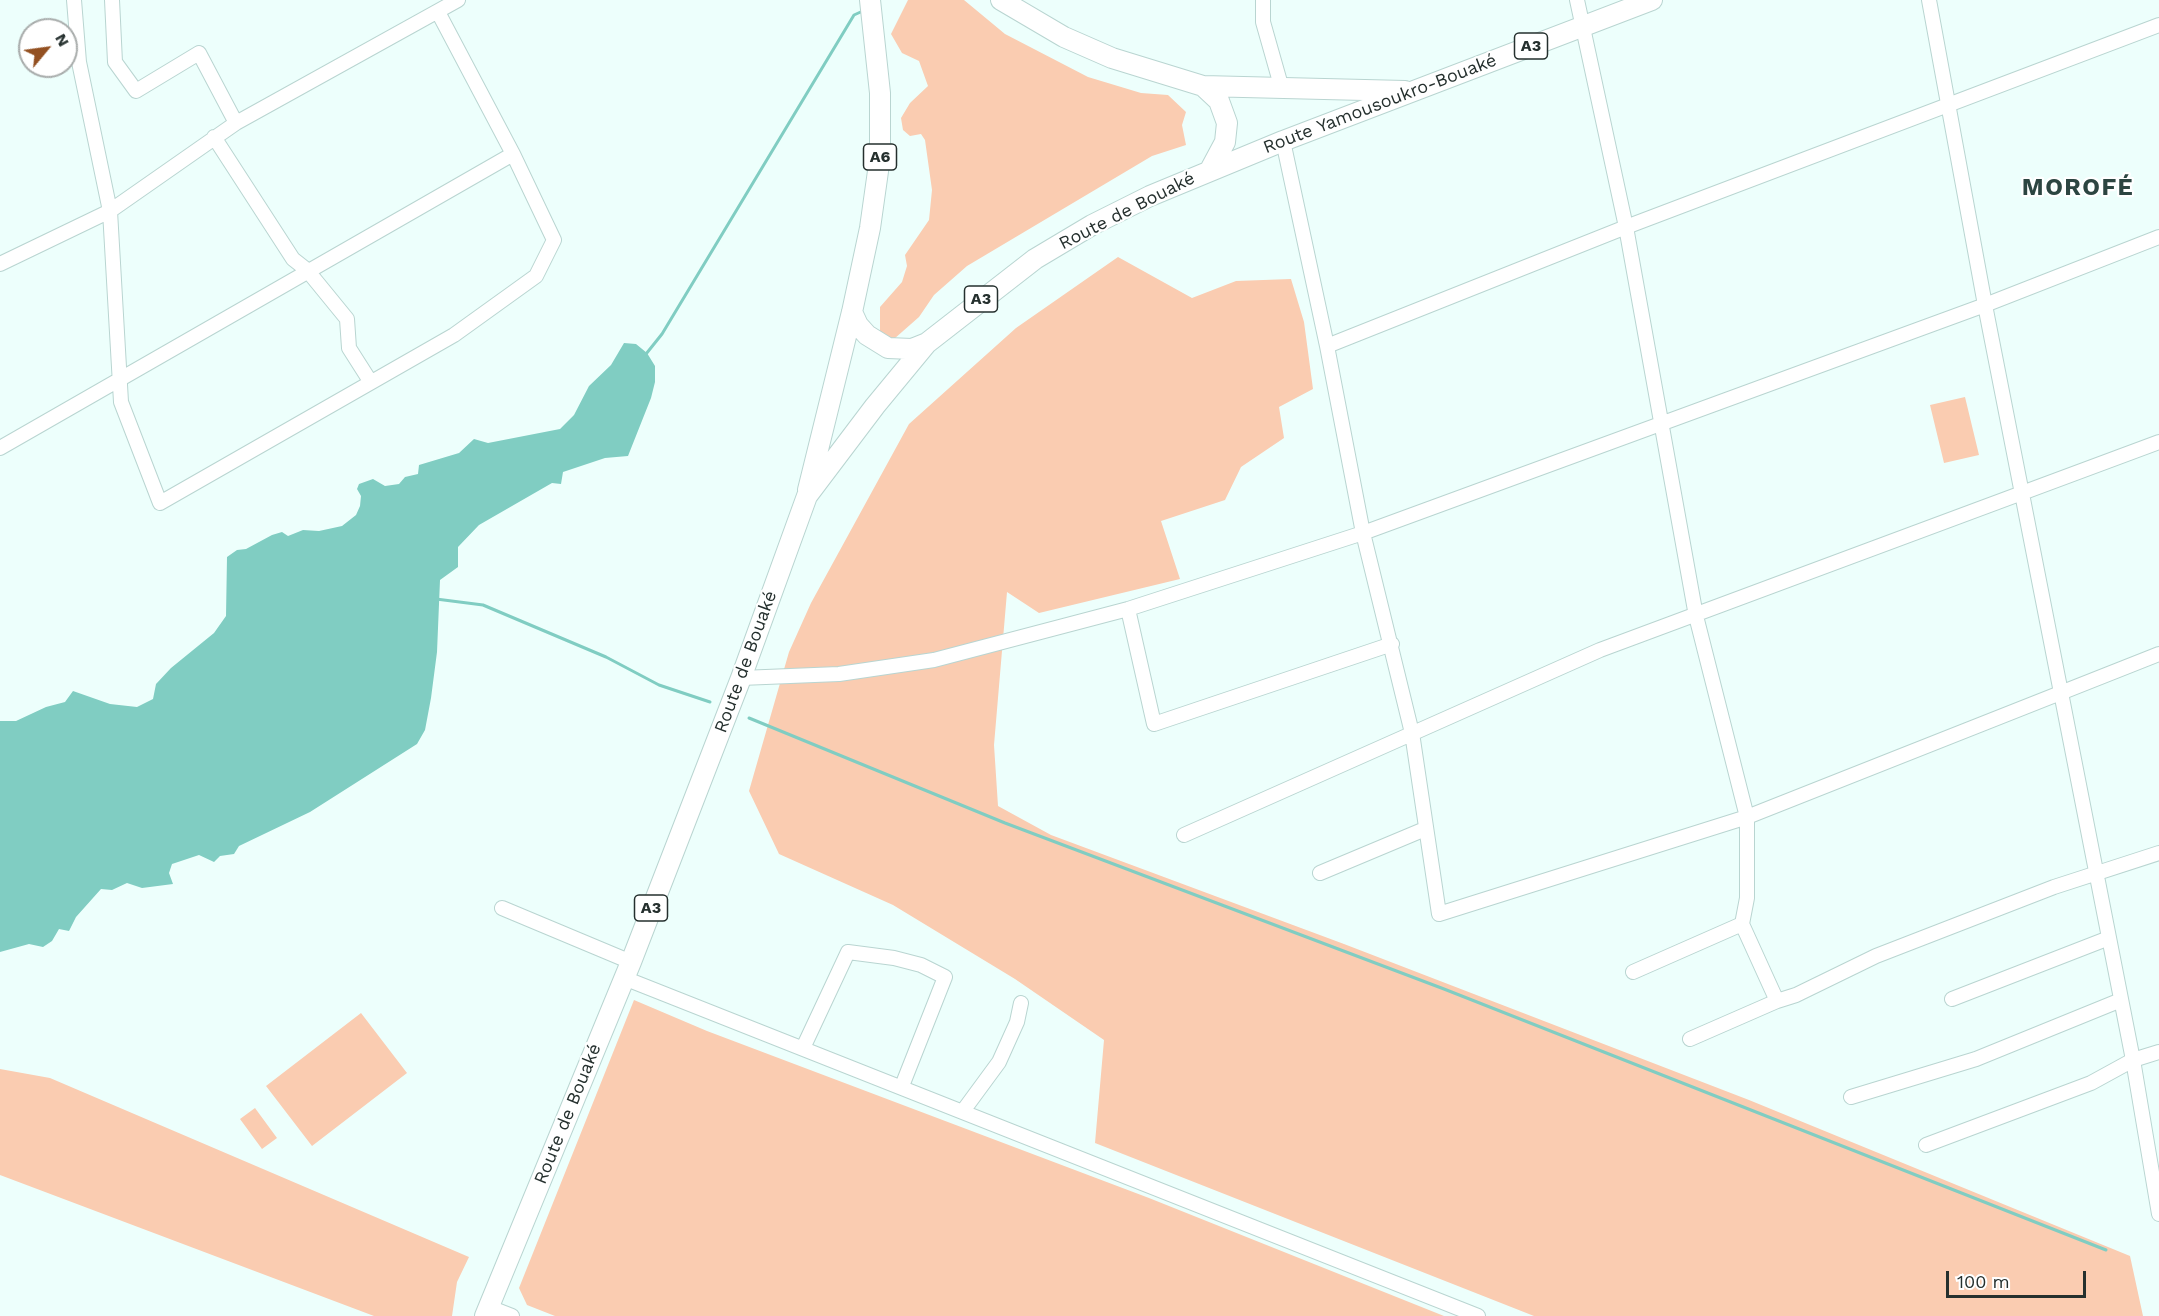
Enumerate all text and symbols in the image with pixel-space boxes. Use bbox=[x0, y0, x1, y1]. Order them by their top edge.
north arrow bbox=[18, 18, 78, 78]
text: N bbox=[51, 30, 74, 50]
road number: A3 bbox=[1514, 33, 1547, 59]
street label: Route Yamousoukro-Bouaké bbox=[1260, 49, 1500, 159]
road number: A6 bbox=[864, 144, 896, 170]
street label: Route de Bouaké bbox=[1055, 167, 1199, 255]
district label: MOROFÉ bbox=[2022, 174, 2134, 202]
road number: A3 bbox=[964, 286, 998, 312]
street label: Route de Bouaké bbox=[710, 588, 782, 736]
road number: A3 bbox=[634, 895, 668, 921]
street label: Route de Bouaké bbox=[530, 1041, 606, 1187]
scale bar bbox=[1949, 1259, 2088, 1297]
text: 100 m bbox=[1957, 1271, 2010, 1292]

